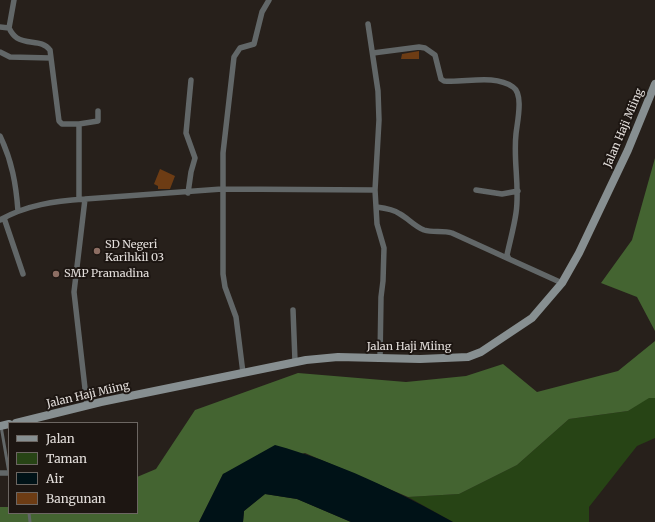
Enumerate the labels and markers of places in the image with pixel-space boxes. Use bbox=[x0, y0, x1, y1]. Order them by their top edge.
place label: SD Negeri Karihkil 03 bbox=[105, 238, 164, 264]
marker: SD Negeri Karihkil 03 bbox=[92, 246, 102, 256]
place label: SMP Pramadina bbox=[64, 267, 149, 281]
marker: SMP Pramadina bbox=[51, 269, 61, 279]

